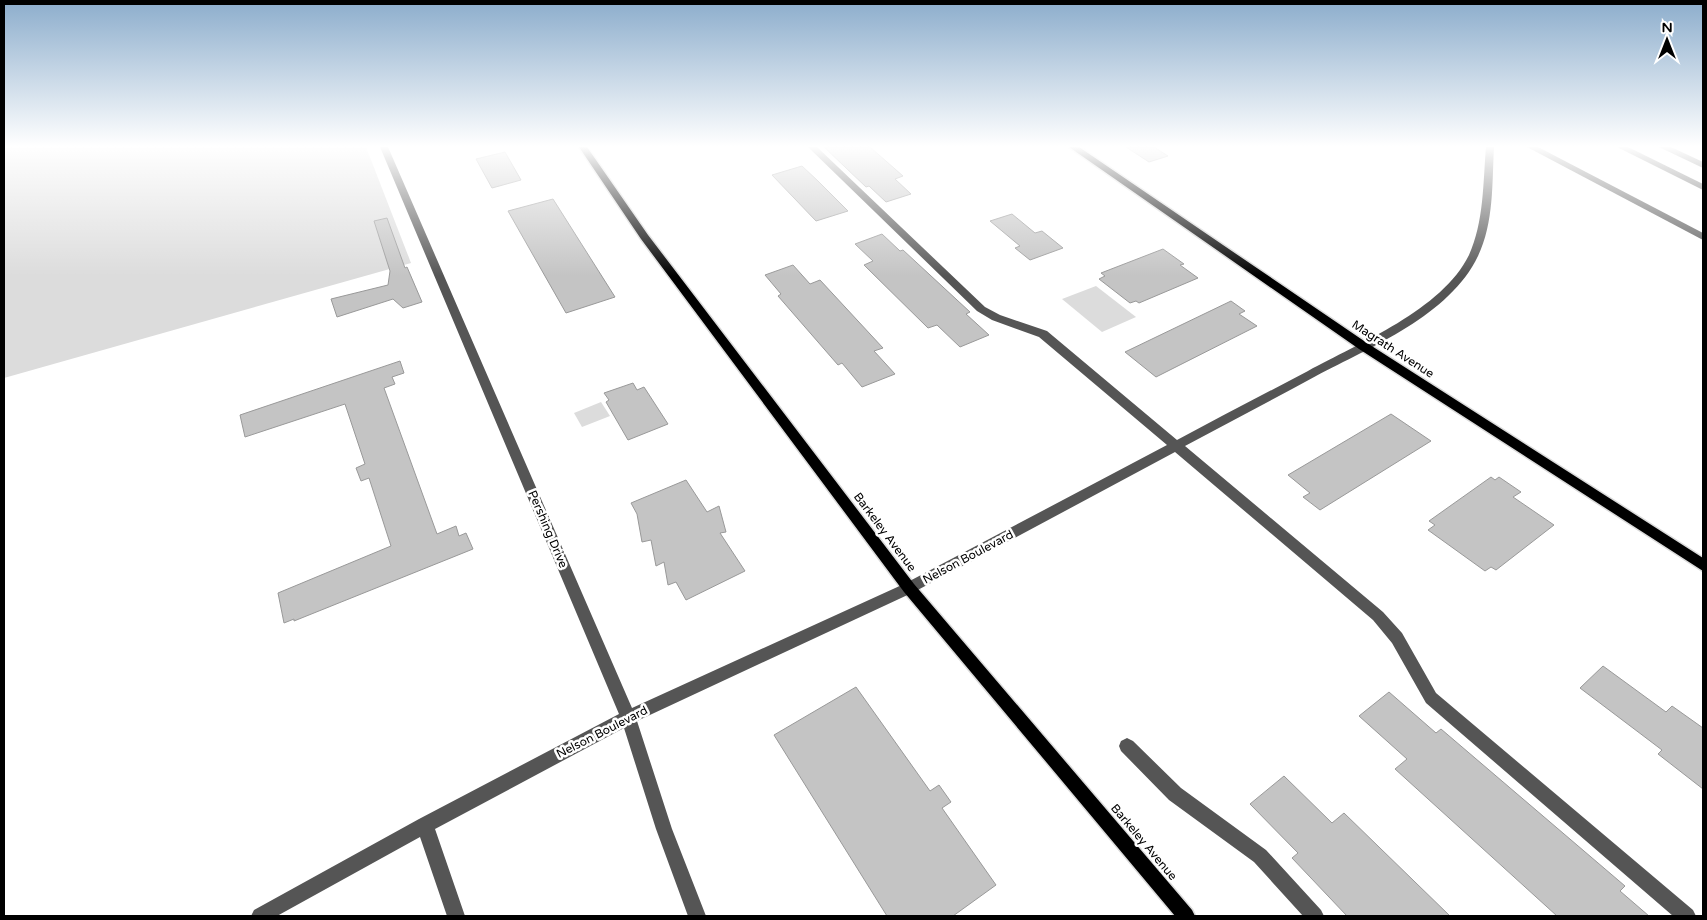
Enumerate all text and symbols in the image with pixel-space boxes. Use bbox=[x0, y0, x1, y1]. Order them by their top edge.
north arrow bbox=[1642, 15, 1692, 65]
text: N bbox=[1661, 19, 1673, 36]
street label: Magrath Avenue bbox=[1349, 317, 1437, 381]
street label: Pershing Drive bbox=[525, 488, 571, 570]
street label: Barkeley Avenue bbox=[851, 490, 919, 574]
street label: Nelson Boulevard bbox=[920, 527, 1016, 587]
street label: Nelson Boulevard bbox=[554, 703, 650, 761]
street label: Barkeley Avenue bbox=[1108, 801, 1180, 883]

